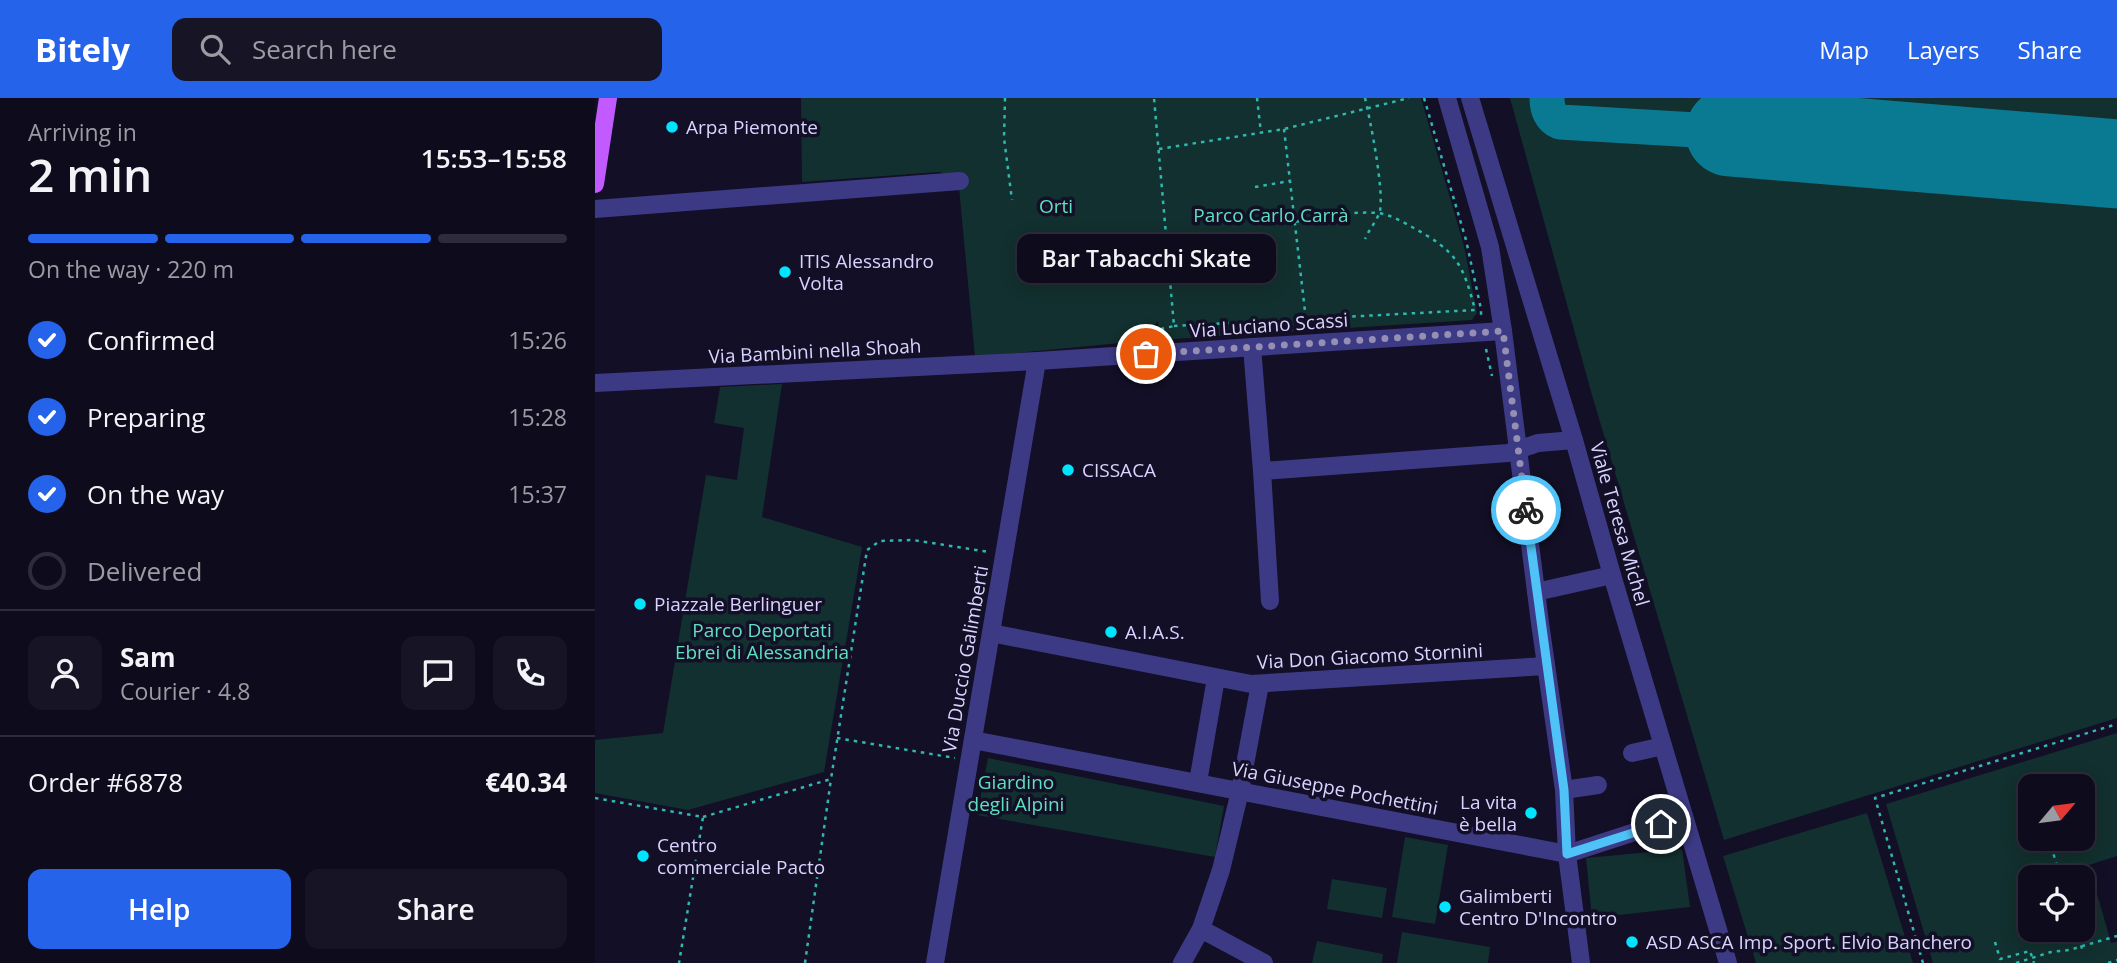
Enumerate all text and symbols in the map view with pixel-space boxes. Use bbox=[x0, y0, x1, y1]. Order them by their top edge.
search box bbox=[172, 18, 662, 81]
text: Bitely bbox=[35, 27, 130, 72]
icon: search bbox=[196, 30, 234, 68]
text: Search here bbox=[252, 31, 397, 67]
text: Map bbox=[1819, 33, 1869, 66]
text: Layers bbox=[1907, 33, 1980, 66]
text: Share bbox=[2018, 33, 2082, 66]
place label: Arpa Piemonte bbox=[686, 114, 818, 140]
text: Arriving in bbox=[28, 116, 137, 148]
marker: Arpa Piemonte bbox=[664, 119, 680, 135]
text: 15:53–15:58 bbox=[421, 140, 567, 176]
text: 2 min bbox=[28, 143, 152, 205]
park label: Orti bbox=[1039, 193, 1073, 219]
park label: Parco Carlo Carrà bbox=[1193, 202, 1349, 228]
callout: Bar Tabacchi Skate bbox=[1016, 235, 1275, 284]
text: Bar Tabacchi Skate bbox=[1042, 242, 1251, 274]
place label: ITIS Alessandro Volta bbox=[799, 248, 934, 296]
text: On the way · 220 m bbox=[28, 253, 234, 285]
marker: ITIS Alessandro Volta bbox=[777, 264, 793, 280]
street label: Via Luciano Scassi bbox=[1189, 306, 1349, 344]
icon: check bbox=[28, 321, 66, 359]
text: Confirmed bbox=[87, 322, 215, 358]
text: 15:26 bbox=[508, 324, 567, 356]
pin bbox=[1116, 324, 1176, 384]
street label: Via Bambini nella Shoah bbox=[708, 332, 922, 370]
icon: bag bbox=[1127, 335, 1165, 373]
icon: check bbox=[28, 398, 66, 436]
text: Preparing bbox=[87, 399, 205, 435]
text: 15:28 bbox=[508, 401, 567, 433]
street label: Viale Teresa Michel bbox=[1584, 439, 1656, 609]
place label: CISSACA bbox=[1082, 457, 1156, 483]
marker: CISSACA bbox=[1060, 462, 1076, 478]
icon: check bbox=[28, 475, 66, 513]
courier bbox=[1491, 475, 1561, 545]
text: On the way bbox=[87, 476, 224, 512]
text: 15:37 bbox=[508, 478, 567, 510]
icon: bike bbox=[1507, 491, 1545, 529]
text: Delivered bbox=[87, 553, 202, 589]
street label: Via Duccio Galimberti bbox=[936, 563, 994, 755]
place label: Piazzale Berlinguer bbox=[654, 591, 822, 617]
marker: Piazzale Berlinguer bbox=[632, 596, 648, 612]
park label: Parco Deportati Ebrei di Alessandria bbox=[675, 617, 849, 665]
place label: A.I.A.S. bbox=[1125, 619, 1185, 645]
marker: A.I.A.S. bbox=[1103, 624, 1119, 640]
button: person bbox=[28, 636, 102, 710]
button: chat bbox=[401, 636, 475, 710]
button: phone bbox=[493, 636, 567, 710]
street label: Via Don Giacomo Stornini bbox=[1256, 637, 1484, 675]
text: Sam bbox=[120, 639, 176, 675]
text: Courier · 4.8 bbox=[120, 675, 250, 707]
street label: Via Giuseppe Pochettini bbox=[1230, 755, 1440, 821]
text: Order #6878 bbox=[28, 764, 183, 800]
text: €40.34 bbox=[485, 764, 567, 800]
park label: Giardino degli Alpini bbox=[968, 769, 1064, 817]
north arrow bbox=[2018, 774, 2095, 850]
map controls bbox=[2018, 774, 2095, 942]
place label: La vita è bella bbox=[1459, 789, 1517, 837]
pin bbox=[1631, 794, 1691, 854]
marker: La vita è bella bbox=[1523, 805, 1539, 821]
icon: home bbox=[1642, 805, 1680, 843]
place label: Centro commerciale Pacto bbox=[657, 832, 825, 880]
marker: Centro commerciale Pacto bbox=[635, 848, 651, 864]
button: locate bbox=[2018, 865, 2095, 942]
button: Help bbox=[28, 869, 291, 949]
button: Share bbox=[305, 869, 567, 949]
place label: Galimberti Centro D'Incontro bbox=[1459, 883, 1617, 931]
marker: Galimberti Centro D'Incontro bbox=[1437, 899, 1453, 915]
place label: ASD ASCA Imp. Sport. Elvio Banchero bbox=[1646, 929, 1972, 955]
marker: ASD ASCA Imp. Sport. Elvio Banchero bbox=[1624, 934, 1640, 950]

